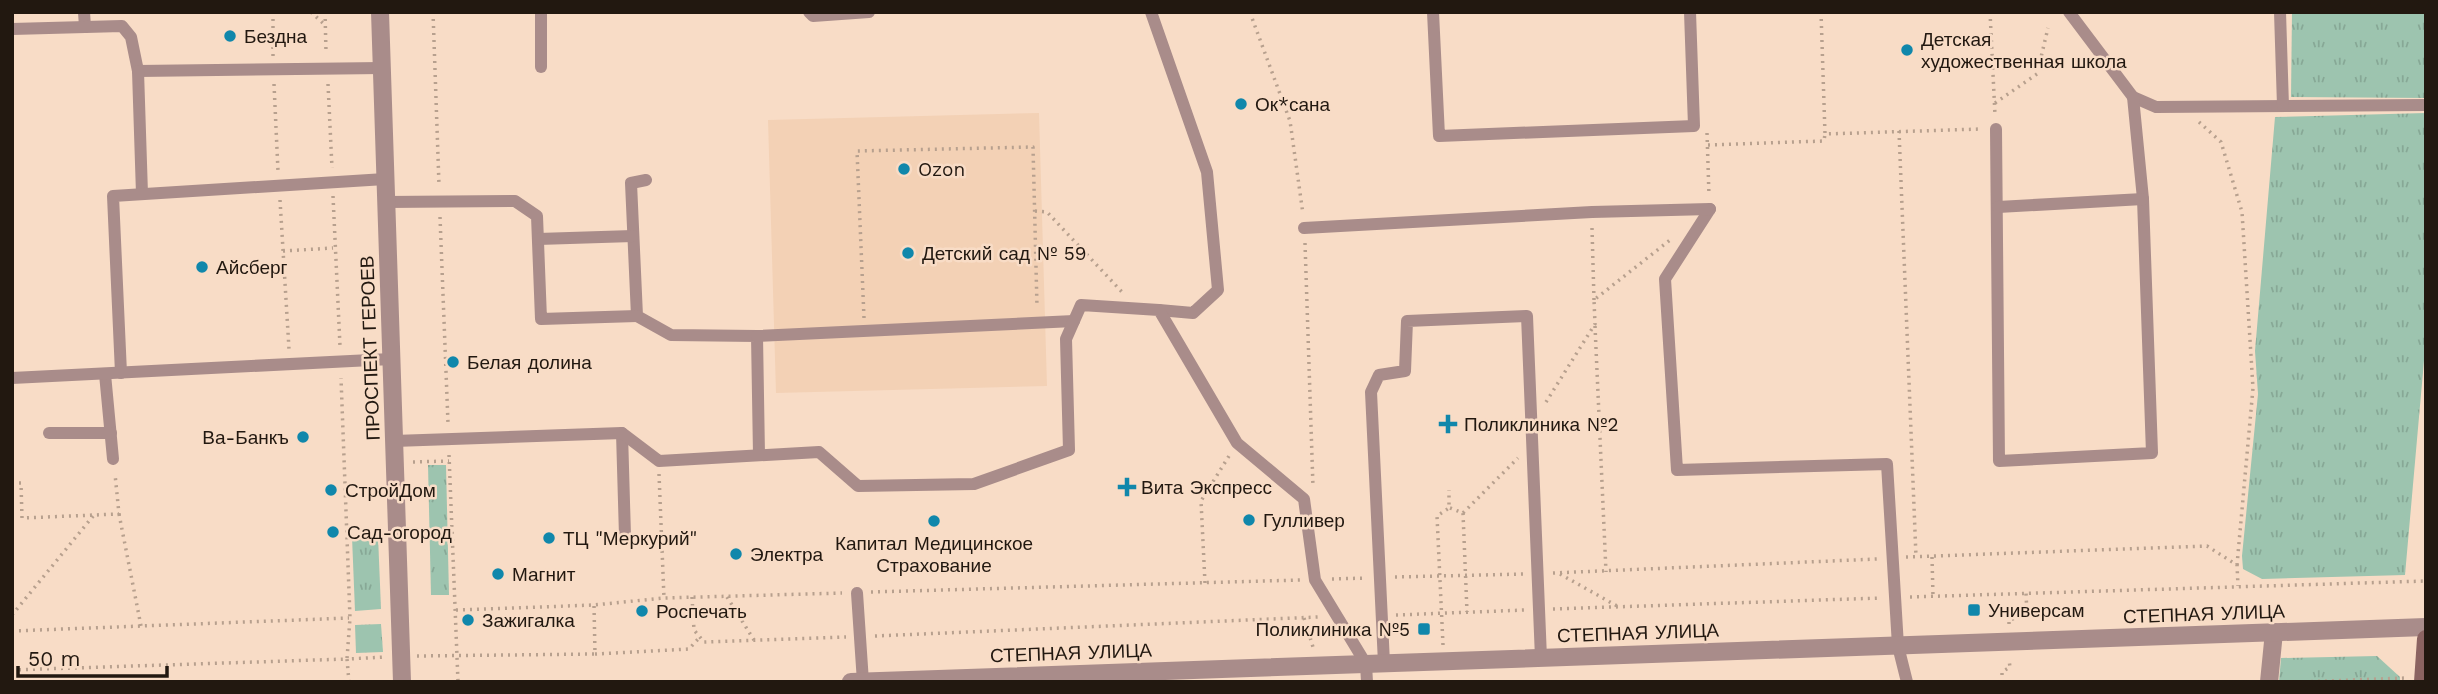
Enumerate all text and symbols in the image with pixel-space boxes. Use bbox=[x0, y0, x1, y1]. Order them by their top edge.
place label: Бездна bbox=[244, 25, 307, 48]
marker: Бездна bbox=[222, 28, 238, 44]
place label: Детская художественная школа bbox=[1921, 28, 2127, 73]
marker: Детская художественная школа bbox=[1899, 42, 1915, 58]
place label: Ок*сана bbox=[1255, 93, 1331, 116]
marker: Ок*сана bbox=[1233, 96, 1249, 112]
place label: Ozon bbox=[918, 158, 965, 181]
marker: Ozon bbox=[896, 161, 912, 177]
place label: Детский сад № 59 bbox=[922, 242, 1087, 265]
marker: Детский сад № 59 bbox=[900, 245, 916, 261]
street label: ПРОСПЕКТ ГЕРОЕВ bbox=[355, 255, 385, 441]
place label: Айсберг bbox=[216, 256, 288, 279]
marker: Айсберг bbox=[194, 259, 210, 275]
place label: Белая долина bbox=[467, 351, 592, 374]
marker: Белая долина bbox=[445, 354, 461, 370]
place label: Поликлиника №2 bbox=[1464, 413, 1618, 436]
marker: Поликлиника №2 bbox=[1438, 414, 1458, 434]
place label: Ва-Банкъ bbox=[202, 426, 289, 449]
marker: Ва-Банкъ bbox=[295, 429, 311, 445]
place label: Вита Экспресс bbox=[1141, 476, 1272, 499]
place label: СтройДом bbox=[345, 479, 436, 502]
marker: Вита Экспресс bbox=[1119, 479, 1135, 495]
marker: СтройДом bbox=[323, 482, 339, 498]
place label: Гулливер bbox=[1263, 509, 1345, 532]
marker: Гулливер bbox=[1241, 512, 1257, 528]
marker: Капитал Медицинское Страхование bbox=[926, 513, 942, 529]
place label: Сад-огород bbox=[347, 521, 452, 544]
marker: Сад-огород bbox=[325, 524, 341, 540]
place label: ТЦ "Меркурий" bbox=[563, 527, 697, 550]
marker: ТЦ "Меркурий" bbox=[541, 530, 557, 546]
place label: Капитал Медицинское Страхование bbox=[835, 532, 1033, 577]
place label: Электра bbox=[750, 543, 823, 566]
marker: Электра bbox=[728, 546, 744, 562]
place label: Магнит bbox=[512, 563, 576, 586]
marker: Магнит bbox=[490, 566, 506, 582]
place label: Универсам bbox=[1988, 599, 2084, 622]
place label: Роспечать bbox=[656, 600, 747, 623]
street label: СТЕПНАЯ УЛИЦА bbox=[2123, 600, 2286, 628]
marker: Универсам bbox=[1966, 602, 1982, 618]
marker: Роспечать bbox=[634, 603, 650, 619]
place label: Зажигалка bbox=[482, 609, 575, 632]
marker: Зажигалка bbox=[460, 612, 476, 628]
place label: Поликлиника №5 bbox=[1256, 618, 1410, 641]
street label: СТЕПНАЯ УЛИЦА bbox=[1557, 619, 1720, 647]
marker: Поликлиника №5 bbox=[1416, 621, 1432, 637]
scale bar bbox=[18, 634, 166, 678]
street label: СТЕПНАЯ УЛИЦА bbox=[990, 639, 1153, 667]
text: 50 m bbox=[28, 646, 80, 671]

